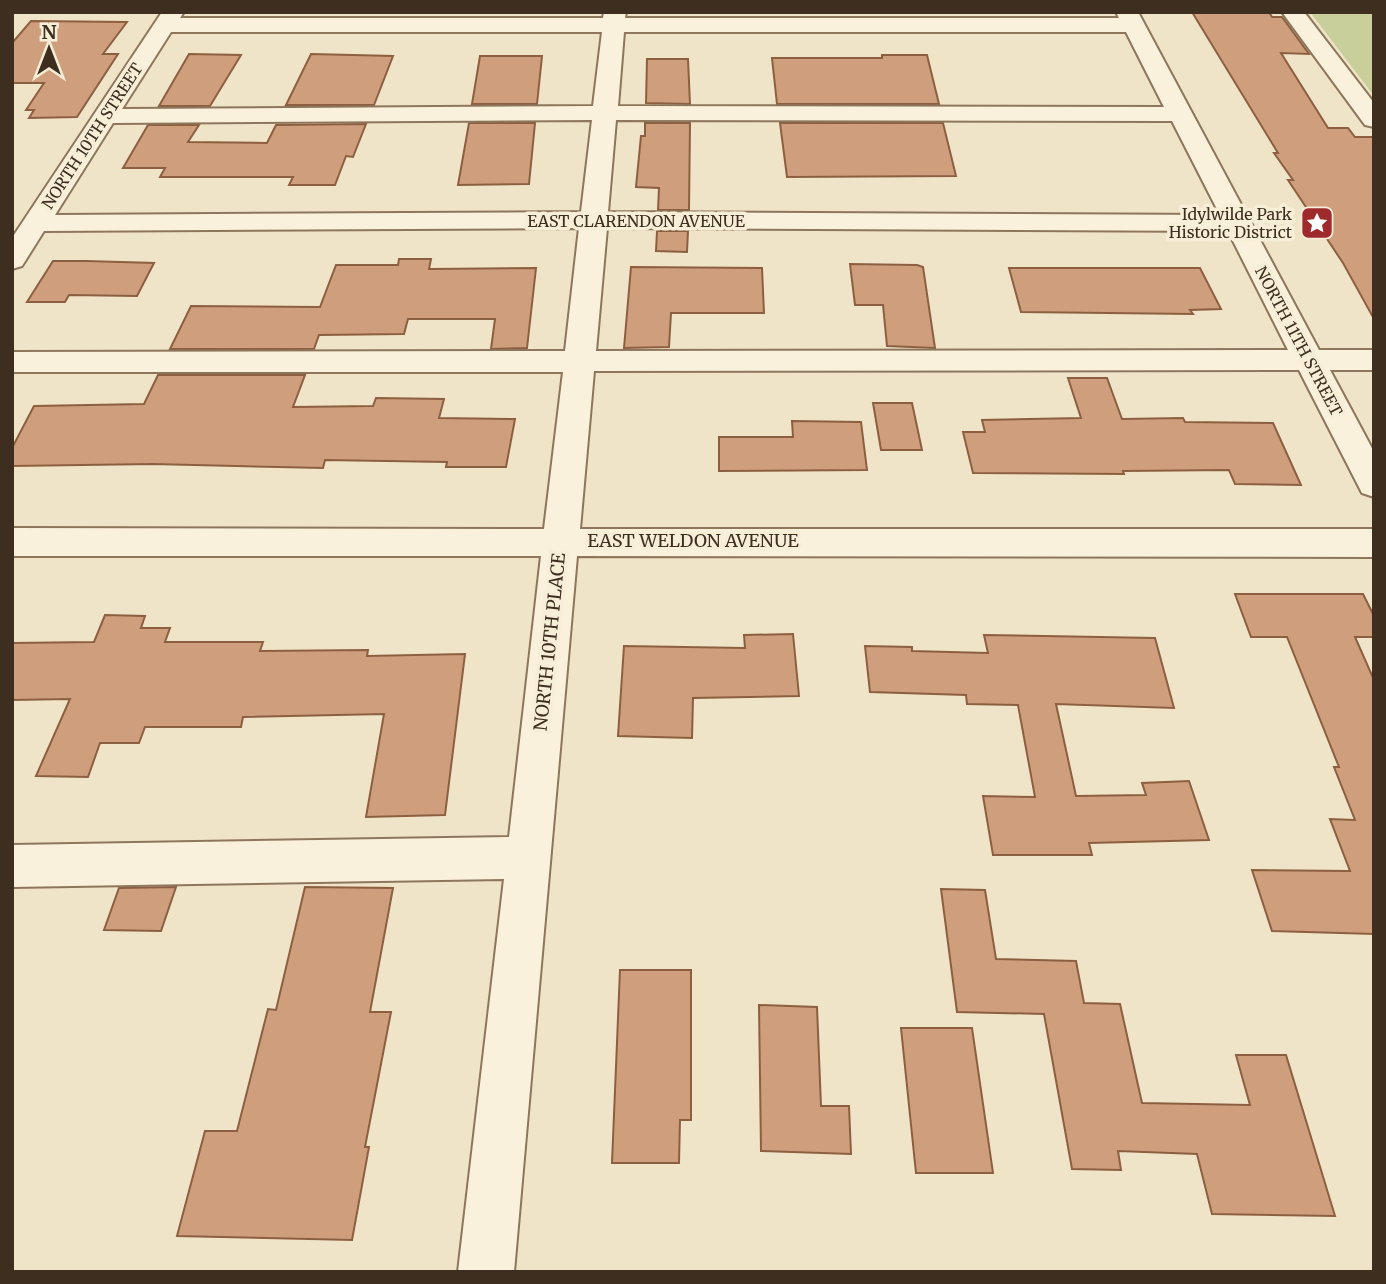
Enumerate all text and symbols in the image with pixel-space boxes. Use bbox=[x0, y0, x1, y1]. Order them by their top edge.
north arrow bbox=[14, 14, 84, 84]
text: N bbox=[41, 20, 57, 44]
street label: NORTH 10TH STREET bbox=[37, 59, 147, 213]
place label: Idylwilde Park Historic District bbox=[1169, 204, 1293, 242]
place icon: Idylwilde Park Historic District bbox=[1298, 204, 1336, 242]
street label: EAST CLARENDON AVENUE bbox=[527, 211, 746, 231]
street label: NORTH 11TH STREET bbox=[1251, 263, 1347, 419]
street label: EAST WELDON AVENUE bbox=[587, 529, 799, 552]
street label: NORTH 10TH PLACE bbox=[529, 551, 570, 732]

